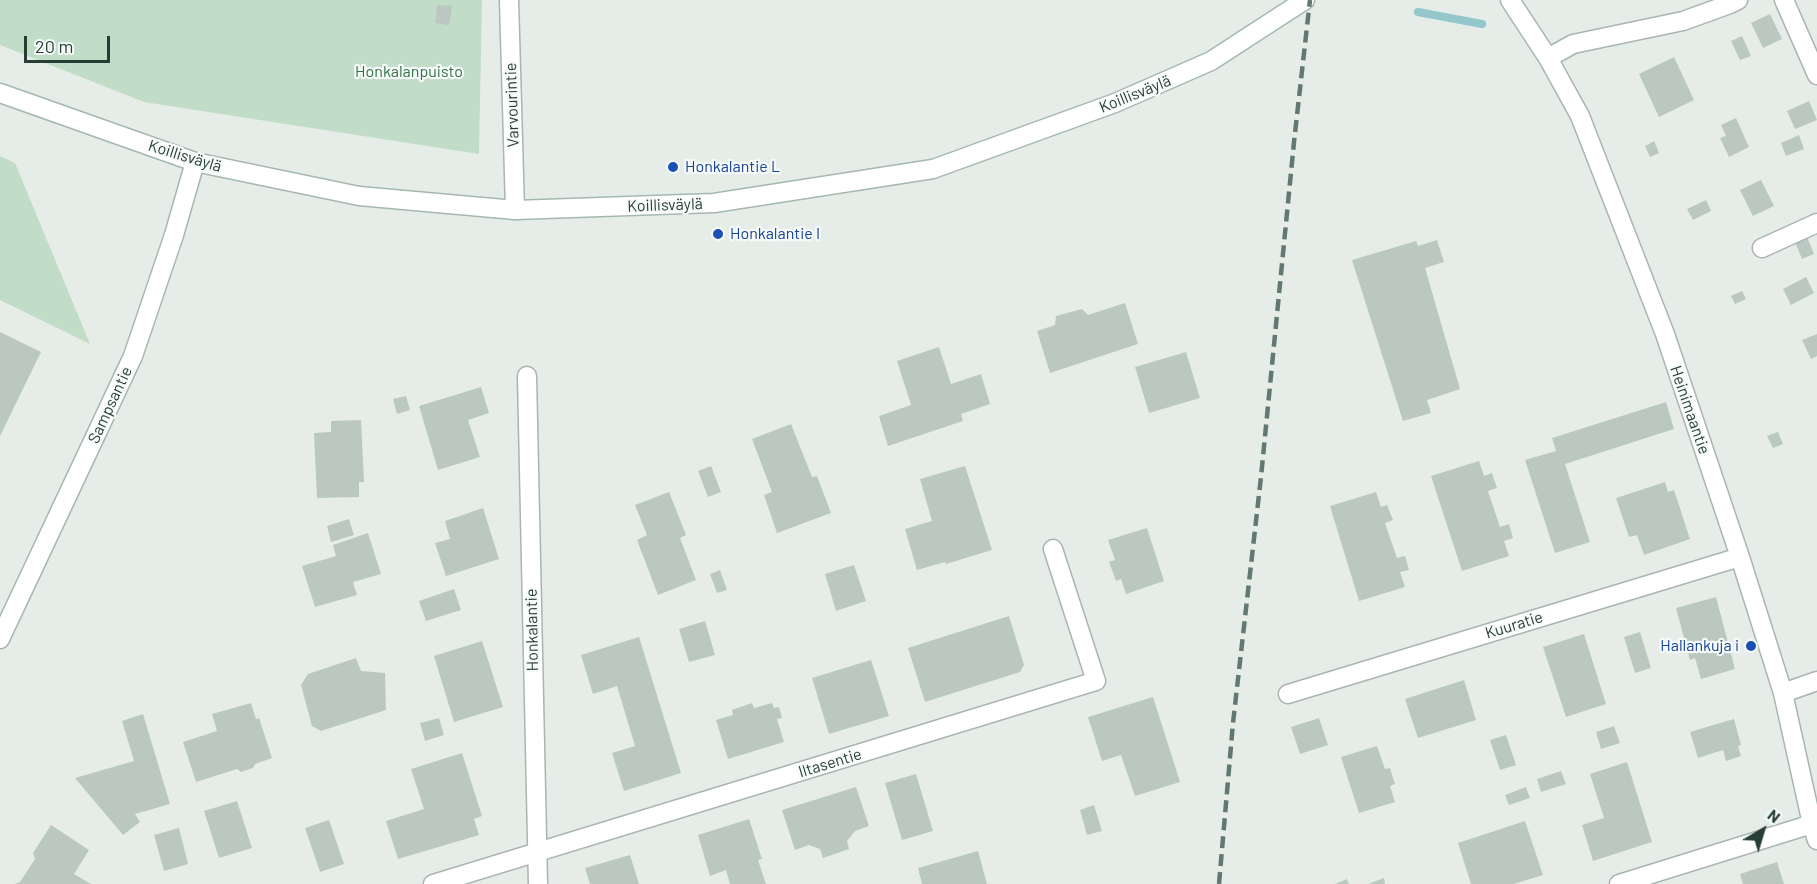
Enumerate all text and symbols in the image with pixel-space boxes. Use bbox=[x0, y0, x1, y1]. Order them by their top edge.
scale bar bbox=[27, 24, 112, 62]
text: 20 m bbox=[35, 35, 73, 57]
park label: Honkalanpuisto bbox=[355, 62, 463, 82]
street label: Varvourintie bbox=[501, 62, 523, 148]
street label: Koillisväylä bbox=[1096, 71, 1174, 117]
street label: Koillisväylä bbox=[146, 136, 224, 176]
place label: Honkalantie L bbox=[685, 157, 780, 177]
marker: Honkalantie L bbox=[666, 160, 680, 174]
street label: Koillisväylä bbox=[627, 194, 703, 216]
place label: Honkalantie I bbox=[730, 224, 820, 244]
marker: Honkalantie I bbox=[711, 227, 725, 241]
street label: Heinimaantie bbox=[1666, 363, 1714, 457]
street label: Sampsantie bbox=[84, 364, 136, 446]
street label: Honkalantie bbox=[522, 588, 542, 672]
street label: Kuuratie bbox=[1483, 607, 1545, 643]
place label: Hallankuja i bbox=[1660, 636, 1739, 656]
marker: Hallankuja i bbox=[1744, 639, 1758, 653]
street label: Iltasentie bbox=[796, 744, 864, 782]
north arrow bbox=[1733, 800, 1793, 860]
text: N bbox=[1764, 805, 1784, 826]

